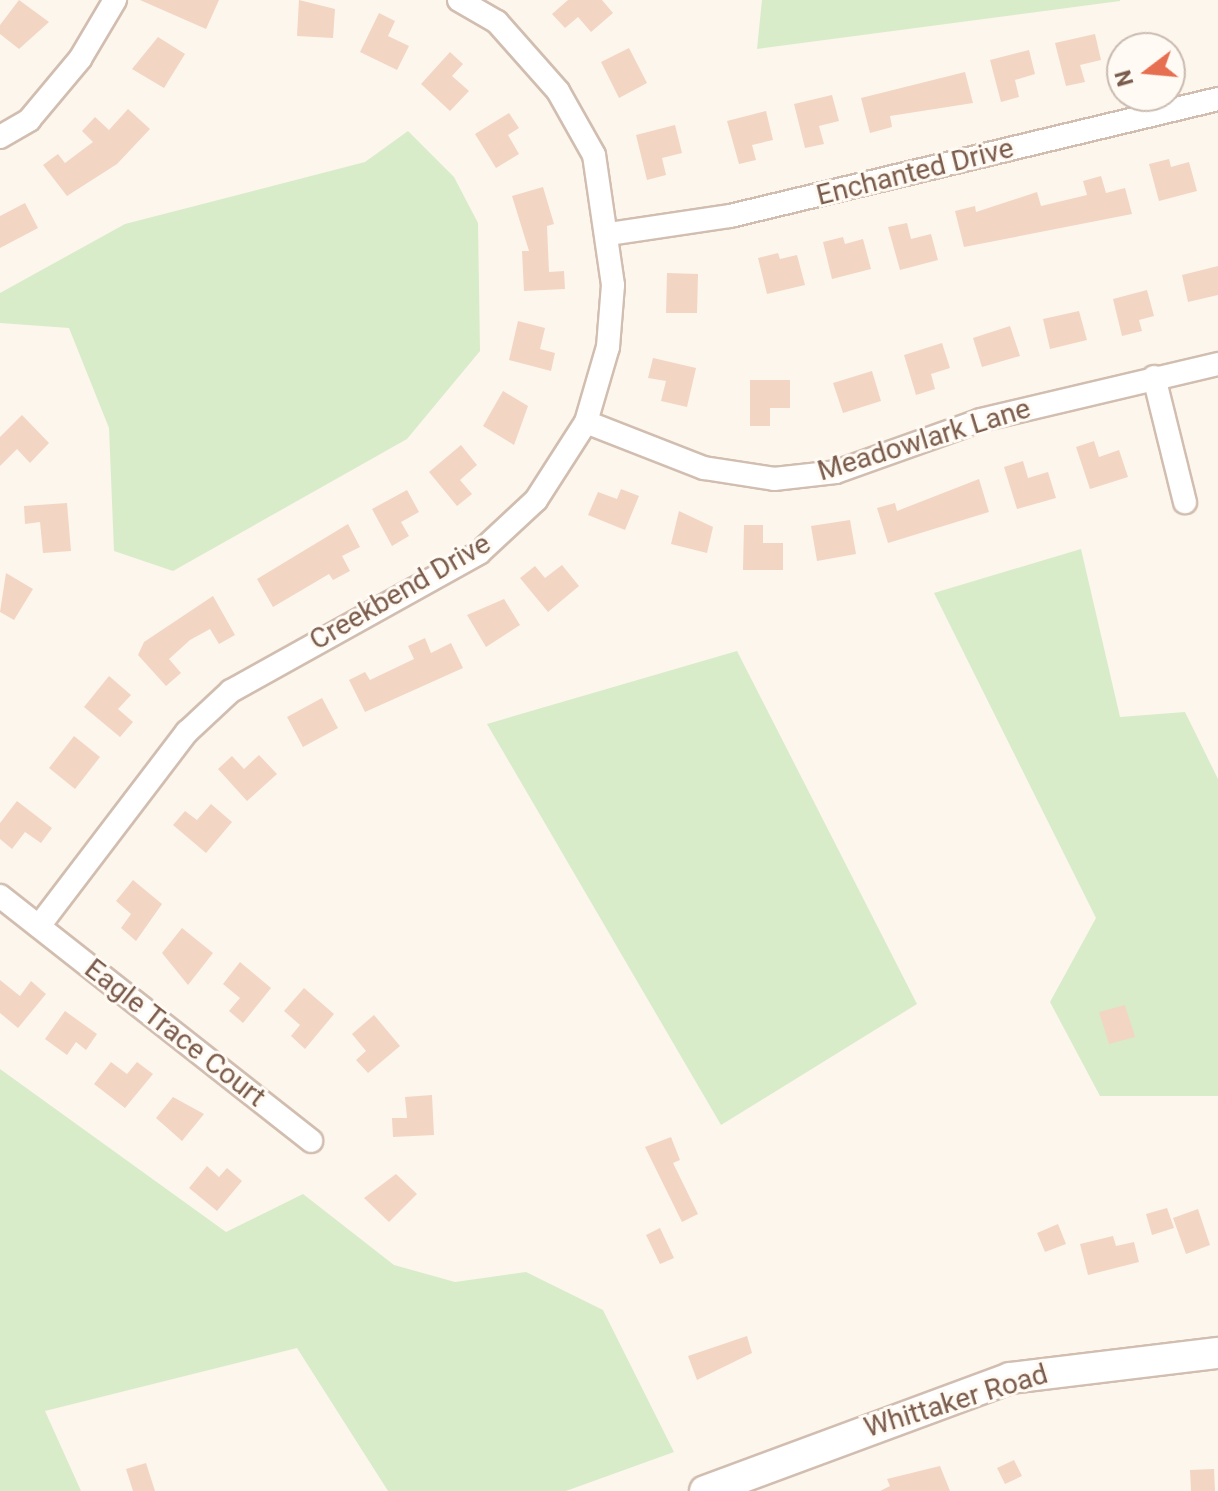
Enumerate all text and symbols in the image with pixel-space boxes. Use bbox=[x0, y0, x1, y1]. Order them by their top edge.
north arrow bbox=[1106, 32, 1186, 112]
text: N bbox=[1110, 67, 1139, 89]
street label: Enchanted Drive bbox=[813, 131, 1017, 213]
street label: Meadowlark Lane bbox=[814, 392, 1034, 488]
street label: Creekbend Drive bbox=[304, 527, 496, 657]
street label: Eagle Trace Court bbox=[78, 952, 272, 1114]
street label: Whittaker Road bbox=[860, 1357, 1052, 1445]

